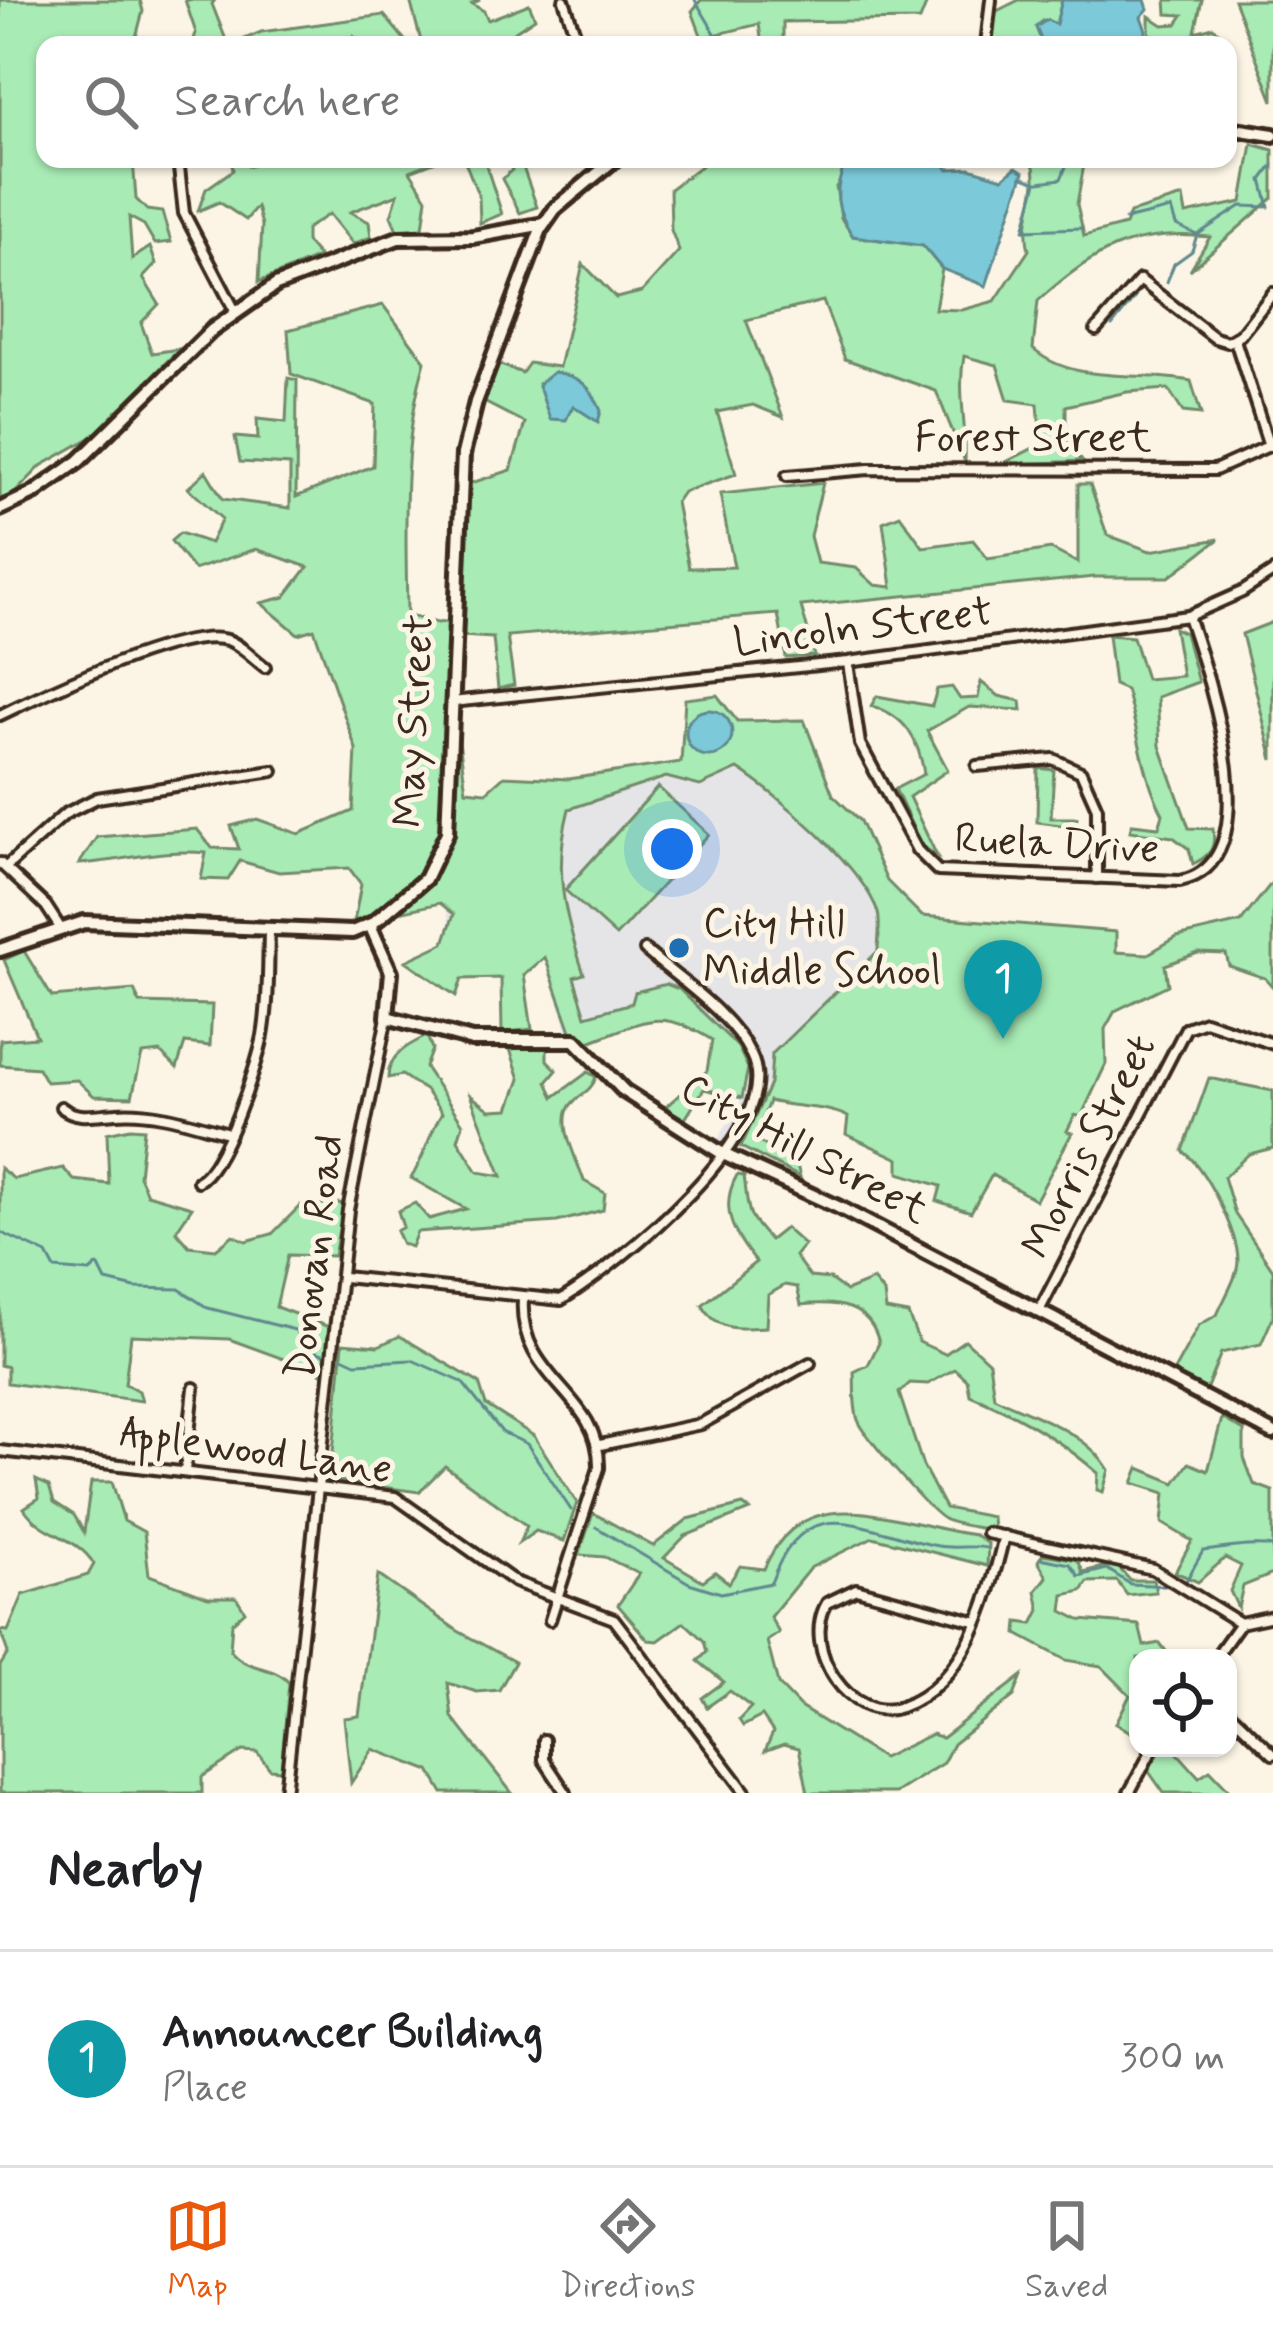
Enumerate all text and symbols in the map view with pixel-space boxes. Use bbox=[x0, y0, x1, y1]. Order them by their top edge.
search box bbox=[36, 36, 1237, 168]
icon: search bbox=[78, 69, 144, 135]
text: Search here bbox=[174, 73, 401, 132]
street label: Forest Street bbox=[914, 412, 1152, 467]
street label: Lincoln Street bbox=[730, 585, 996, 671]
street label: May Street bbox=[382, 613, 448, 829]
street label: Ruela Drive bbox=[953, 812, 1161, 878]
your location bbox=[642, 819, 702, 879]
place label: City Hill Middle School bbox=[703, 897, 941, 1000]
marker: City Hill Middle School bbox=[666, 935, 692, 961]
pin: 1 bbox=[964, 940, 1042, 1039]
street label: Morris Street bbox=[1010, 1026, 1170, 1268]
street label: City Hill Street bbox=[671, 1062, 938, 1238]
street label: Donovan Road bbox=[274, 1132, 358, 1382]
street label: Applewood Lane bbox=[116, 1406, 395, 1502]
map controls bbox=[1129, 1649, 1237, 1757]
button: locate bbox=[1129, 1649, 1237, 1757]
text: Nearby bbox=[48, 1838, 203, 1904]
text: Announcer Building bbox=[162, 2004, 543, 2063]
text: 1 bbox=[78, 2033, 96, 2084]
text: 300 m bbox=[1120, 2033, 1225, 2084]
text: Place bbox=[162, 2063, 248, 2114]
tab: Map bbox=[165, 2193, 231, 2309]
tab: Directions bbox=[560, 2193, 696, 2309]
tab: Saved bbox=[1025, 2193, 1108, 2309]

